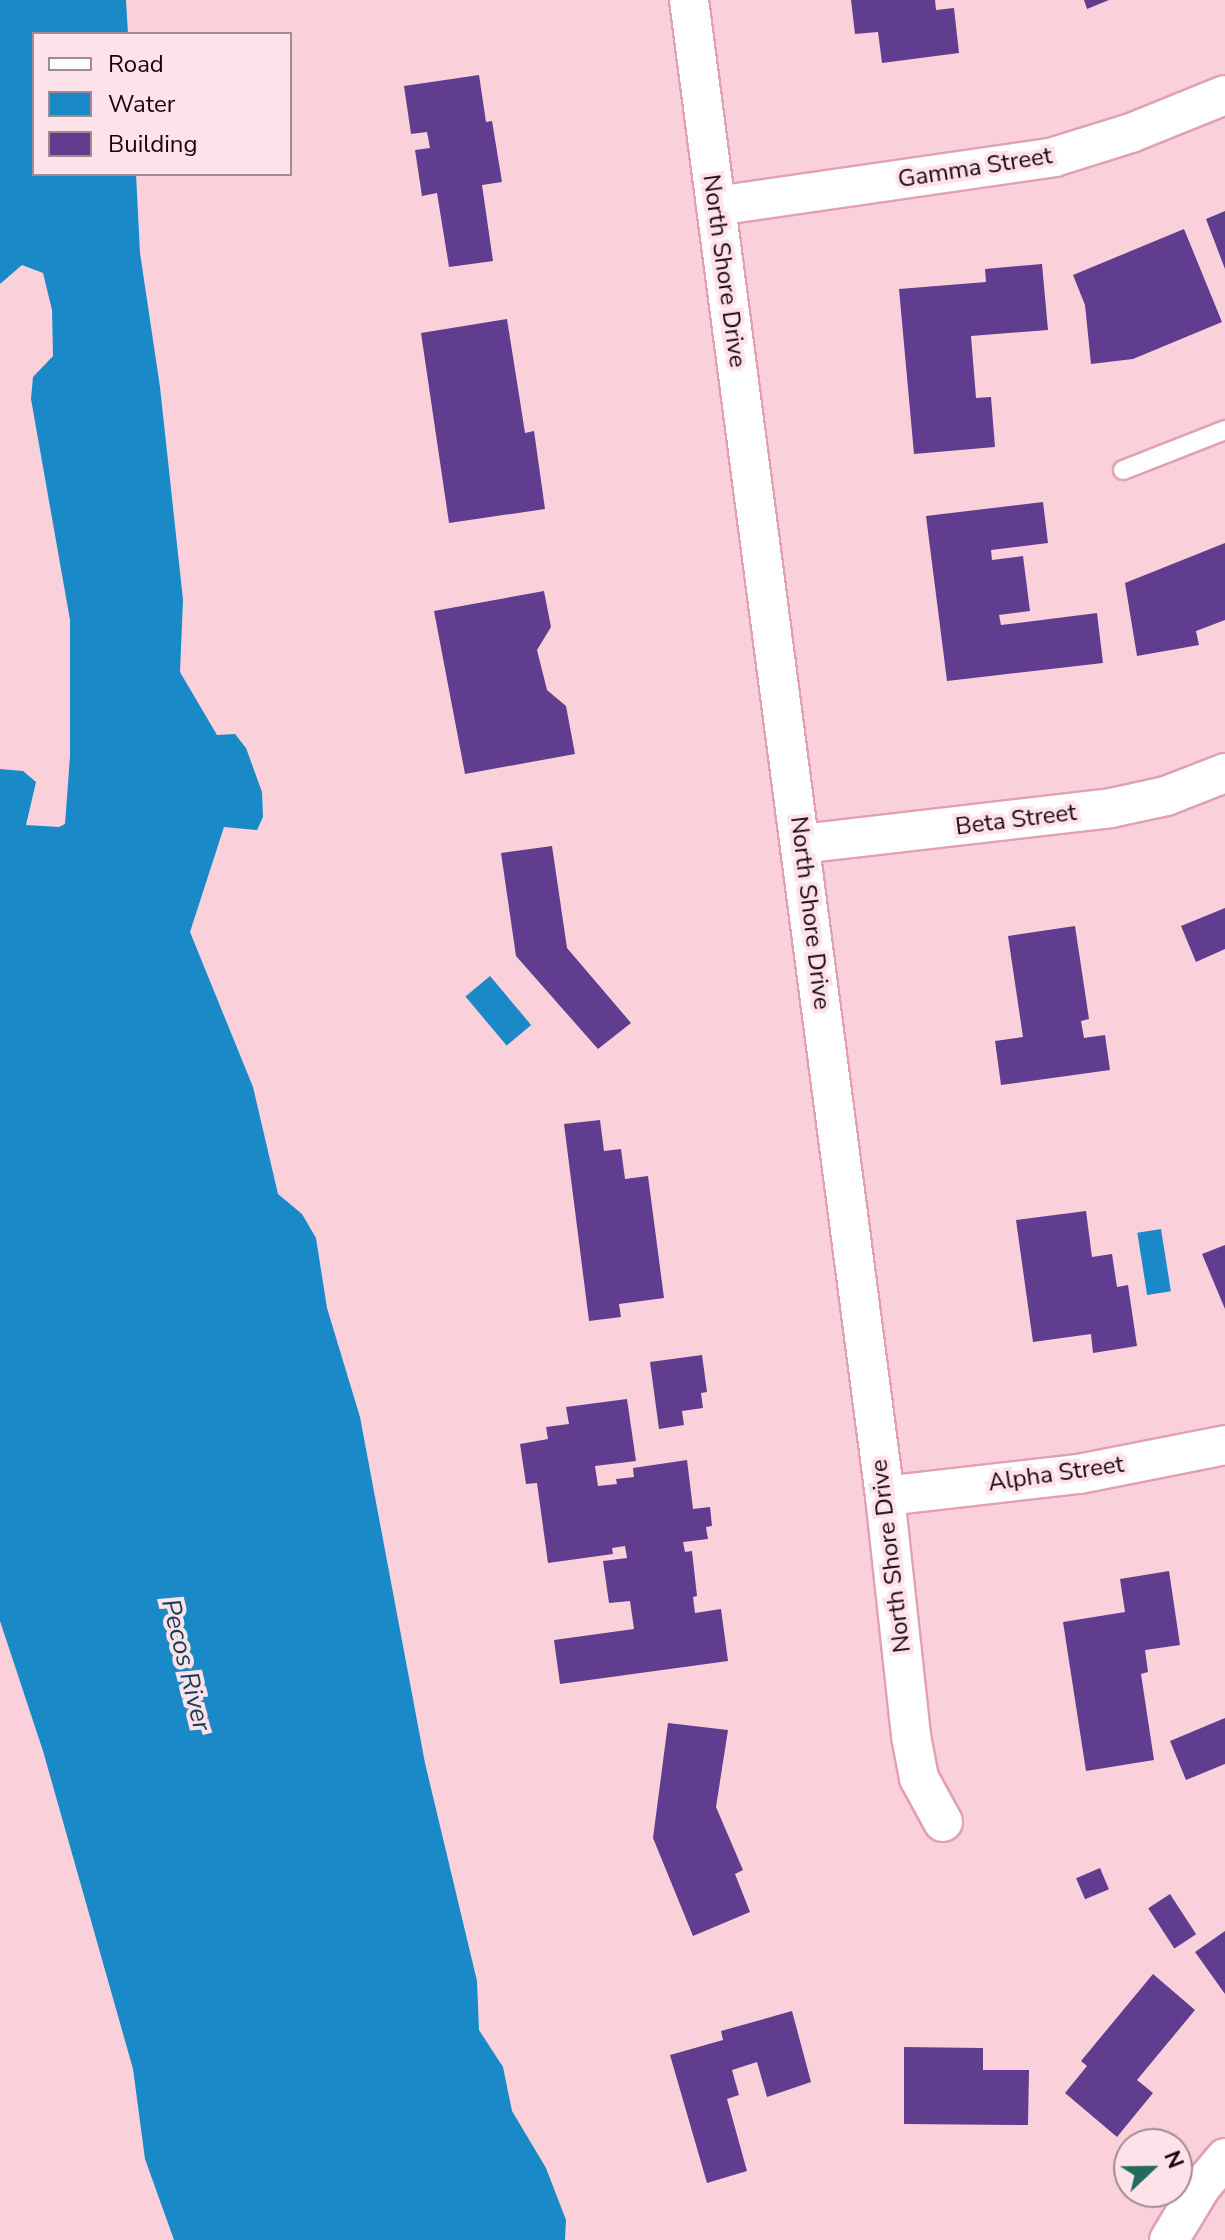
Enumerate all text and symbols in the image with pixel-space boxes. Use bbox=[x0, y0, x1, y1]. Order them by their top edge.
legend bbox=[32, 32, 292, 176]
text: Road bbox=[108, 48, 164, 80]
text: Water bbox=[108, 88, 175, 120]
text: Building bbox=[108, 128, 198, 160]
street label: Gamma Street bbox=[896, 142, 1054, 194]
street label: North Shore Drive bbox=[696, 173, 752, 369]
street label: Beta Street bbox=[954, 798, 1078, 842]
street label: North Shore Drive bbox=[784, 815, 836, 1011]
street label: Alpha Street bbox=[986, 1450, 1126, 1498]
street label: North Shore Drive bbox=[865, 1458, 917, 1654]
water label: Pecos River bbox=[155, 1596, 217, 1734]
north arrow bbox=[1113, 2128, 1193, 2208]
text: N bbox=[1156, 2147, 1190, 2173]

